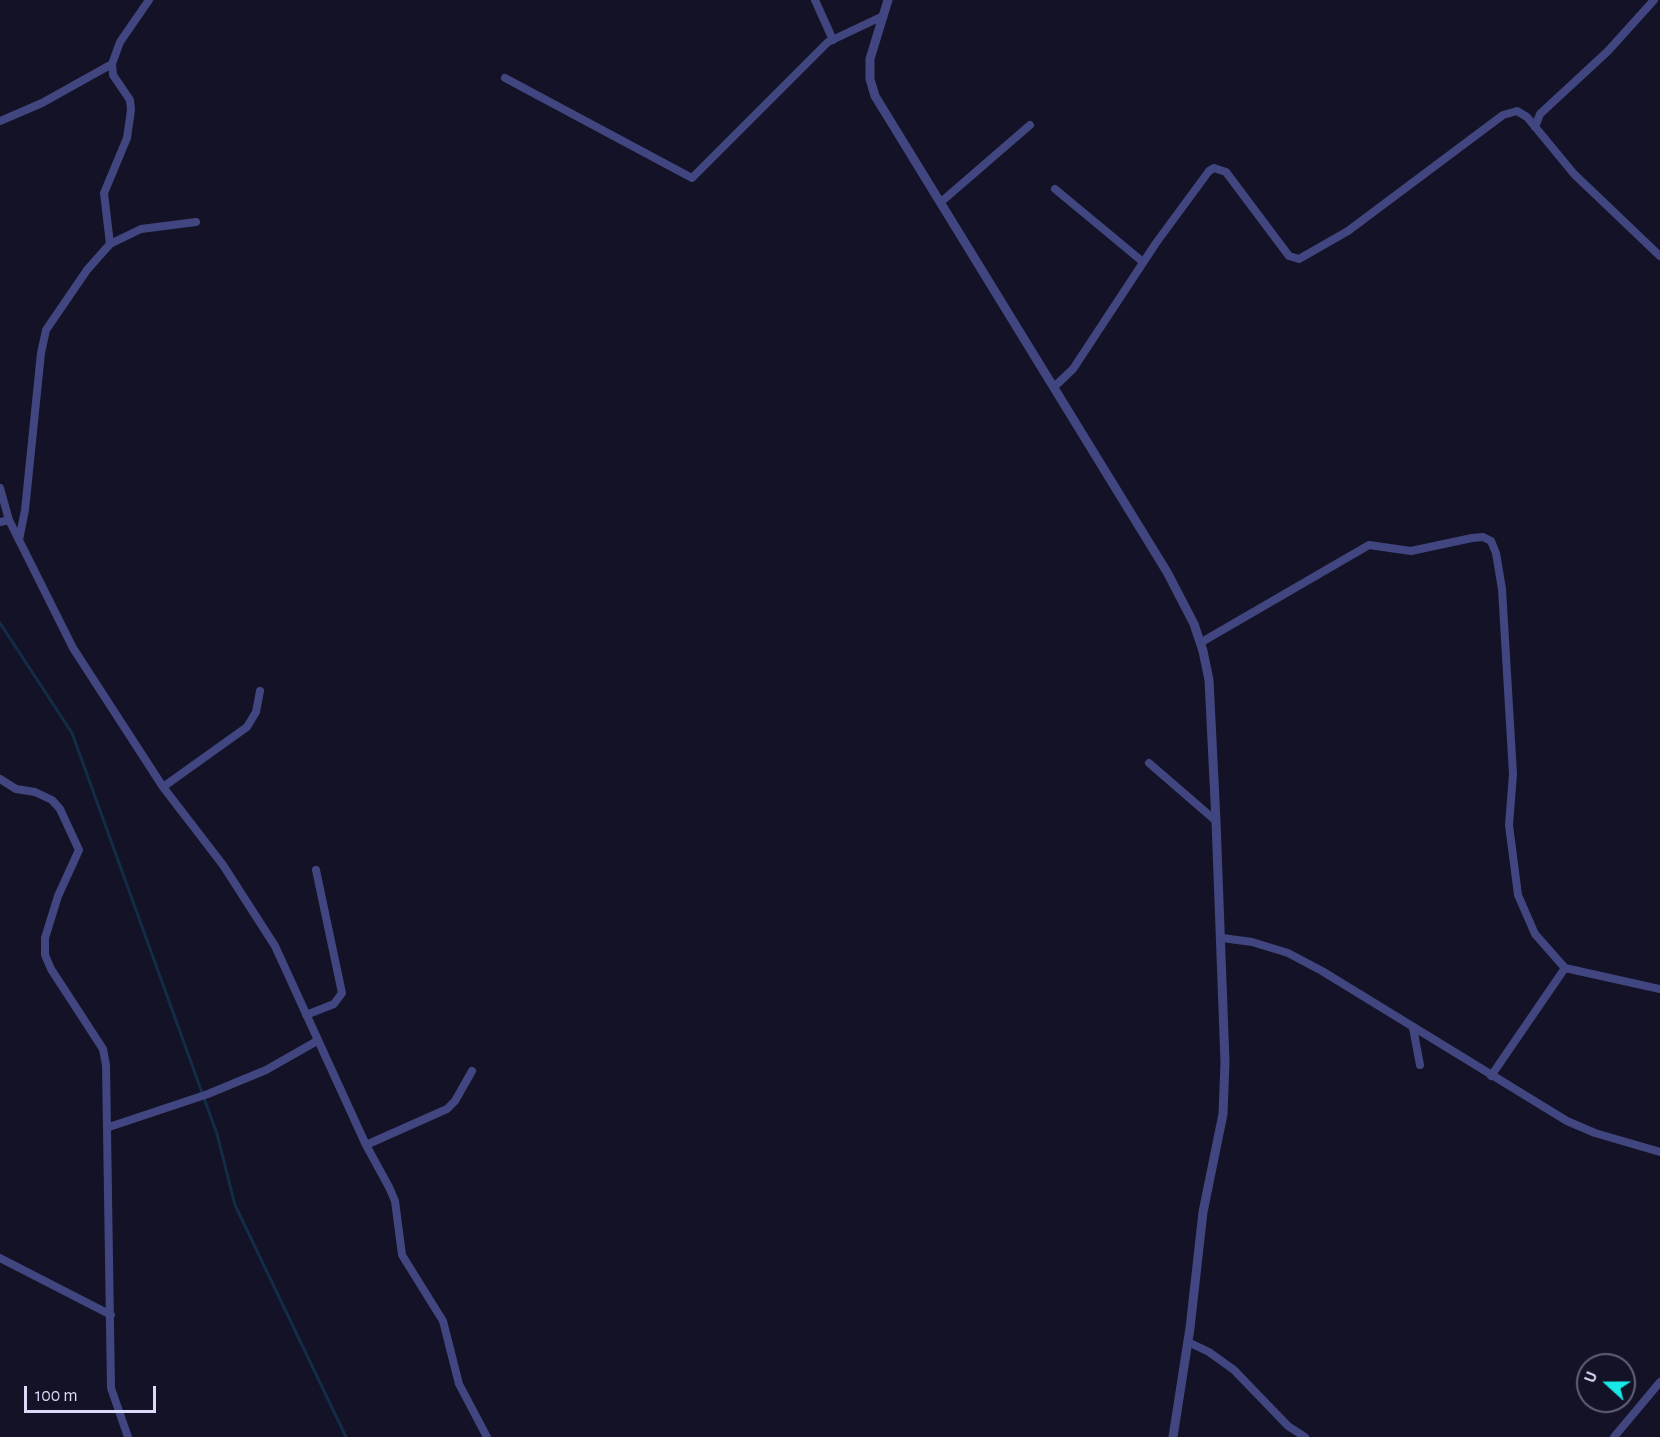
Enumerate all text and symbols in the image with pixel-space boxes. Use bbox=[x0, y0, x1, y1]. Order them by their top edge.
north arrow bbox=[1576, 1353, 1636, 1413]
text: U bbox=[1582, 1370, 1600, 1385]
scale bar bbox=[27, 1374, 159, 1412]
text: 100 m bbox=[35, 1387, 78, 1405]

